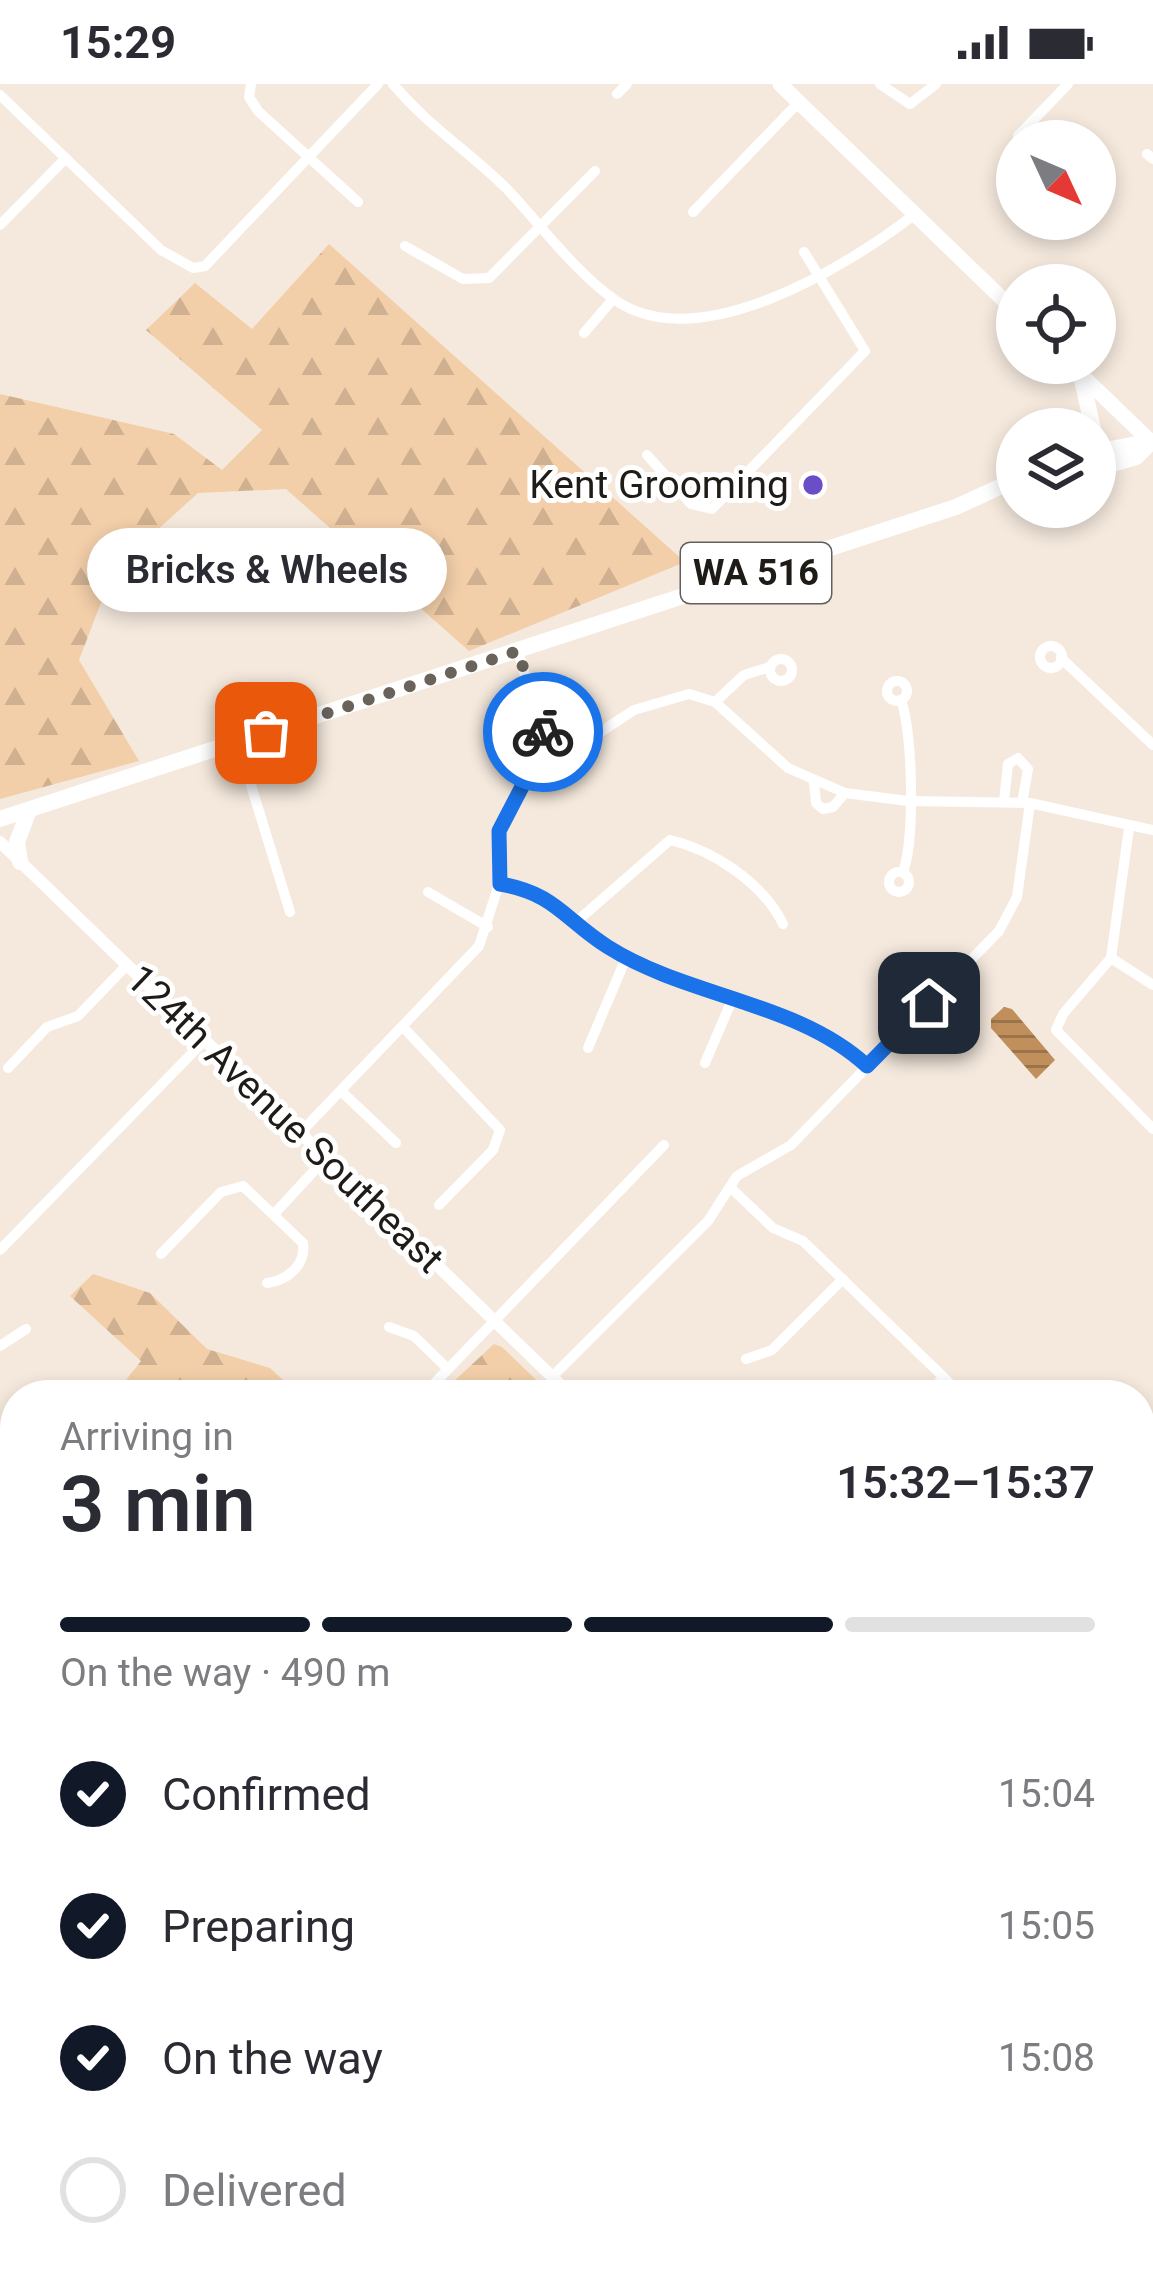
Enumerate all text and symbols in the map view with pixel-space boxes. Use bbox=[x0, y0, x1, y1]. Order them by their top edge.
text: 15:29 bbox=[60, 16, 176, 69]
north arrow bbox=[996, 120, 1116, 240]
map controls bbox=[996, 120, 1116, 528]
button: locate bbox=[996, 264, 1116, 384]
button: layers bbox=[996, 408, 1116, 528]
place label: Kent Grooming bbox=[529, 462, 789, 508]
marker: Kent Grooming bbox=[800, 472, 826, 498]
callout: Bricks & Wheels bbox=[86, 529, 446, 613]
road number: WA 516 bbox=[681, 543, 831, 603]
text: Bricks & Wheels bbox=[126, 547, 408, 593]
courier bbox=[483, 672, 603, 792]
pin bbox=[215, 682, 317, 784]
icon: bike bbox=[510, 699, 576, 765]
icon: bag bbox=[233, 700, 299, 766]
pin bbox=[878, 952, 980, 1054]
street label: 124th Avenue Southeast bbox=[117, 956, 453, 1282]
icon: home bbox=[896, 970, 962, 1036]
text: Arriving in bbox=[60, 1414, 234, 1460]
text: 15:32–15:37 bbox=[836, 1456, 1095, 1509]
text: 3 min bbox=[60, 1459, 256, 1550]
text: On the way · 490 m bbox=[60, 1650, 391, 1696]
icon: check bbox=[60, 1761, 126, 1827]
text: Confirmed bbox=[162, 1768, 371, 1821]
text: 15:04 bbox=[998, 1771, 1095, 1817]
icon: check bbox=[60, 1893, 126, 1959]
text: Preparing bbox=[162, 1900, 355, 1953]
text: 15:05 bbox=[998, 1903, 1095, 1949]
icon: check bbox=[60, 2025, 126, 2091]
text: On the way bbox=[162, 2032, 383, 2085]
text: 15:08 bbox=[998, 2035, 1095, 2081]
text: Delivered bbox=[162, 2164, 347, 2217]

